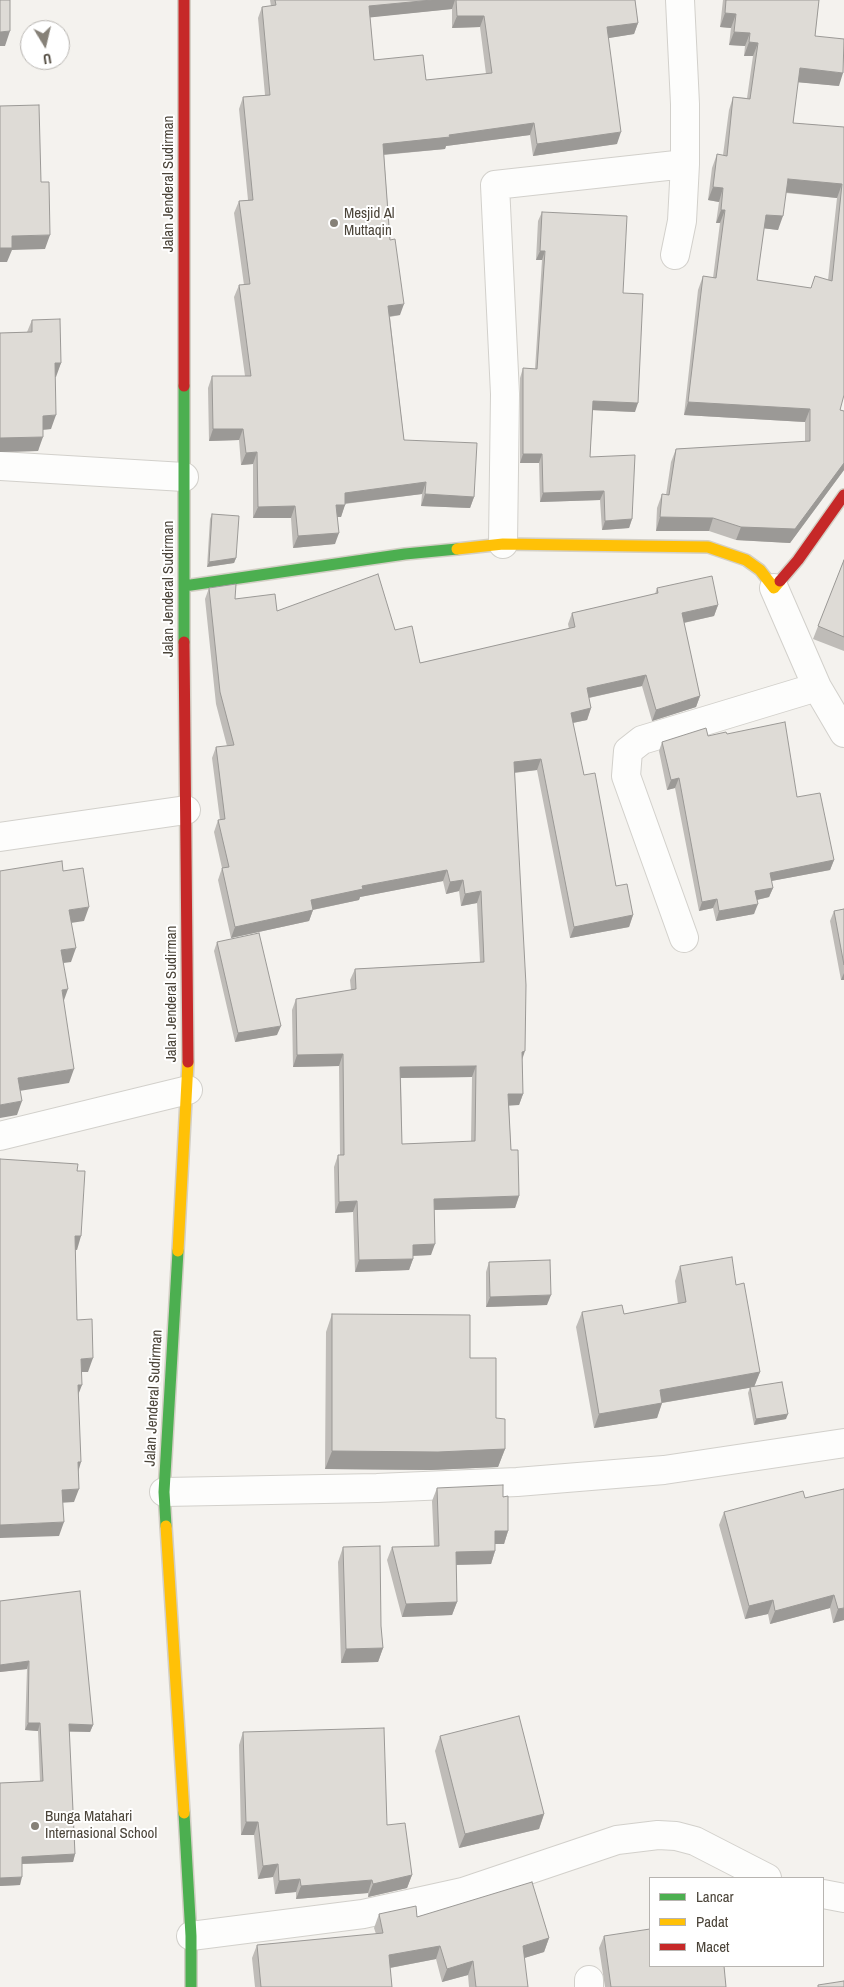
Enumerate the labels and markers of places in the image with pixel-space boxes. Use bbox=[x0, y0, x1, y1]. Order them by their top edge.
place label: Mesjid Al Muttaqin bbox=[344, 205, 395, 240]
marker: Mesjid Al Muttaqin bbox=[328, 217, 340, 229]
place label: Bunga Matahari Internasional School bbox=[45, 1808, 157, 1843]
marker: Bunga Matahari Internasional School bbox=[29, 1820, 41, 1832]

